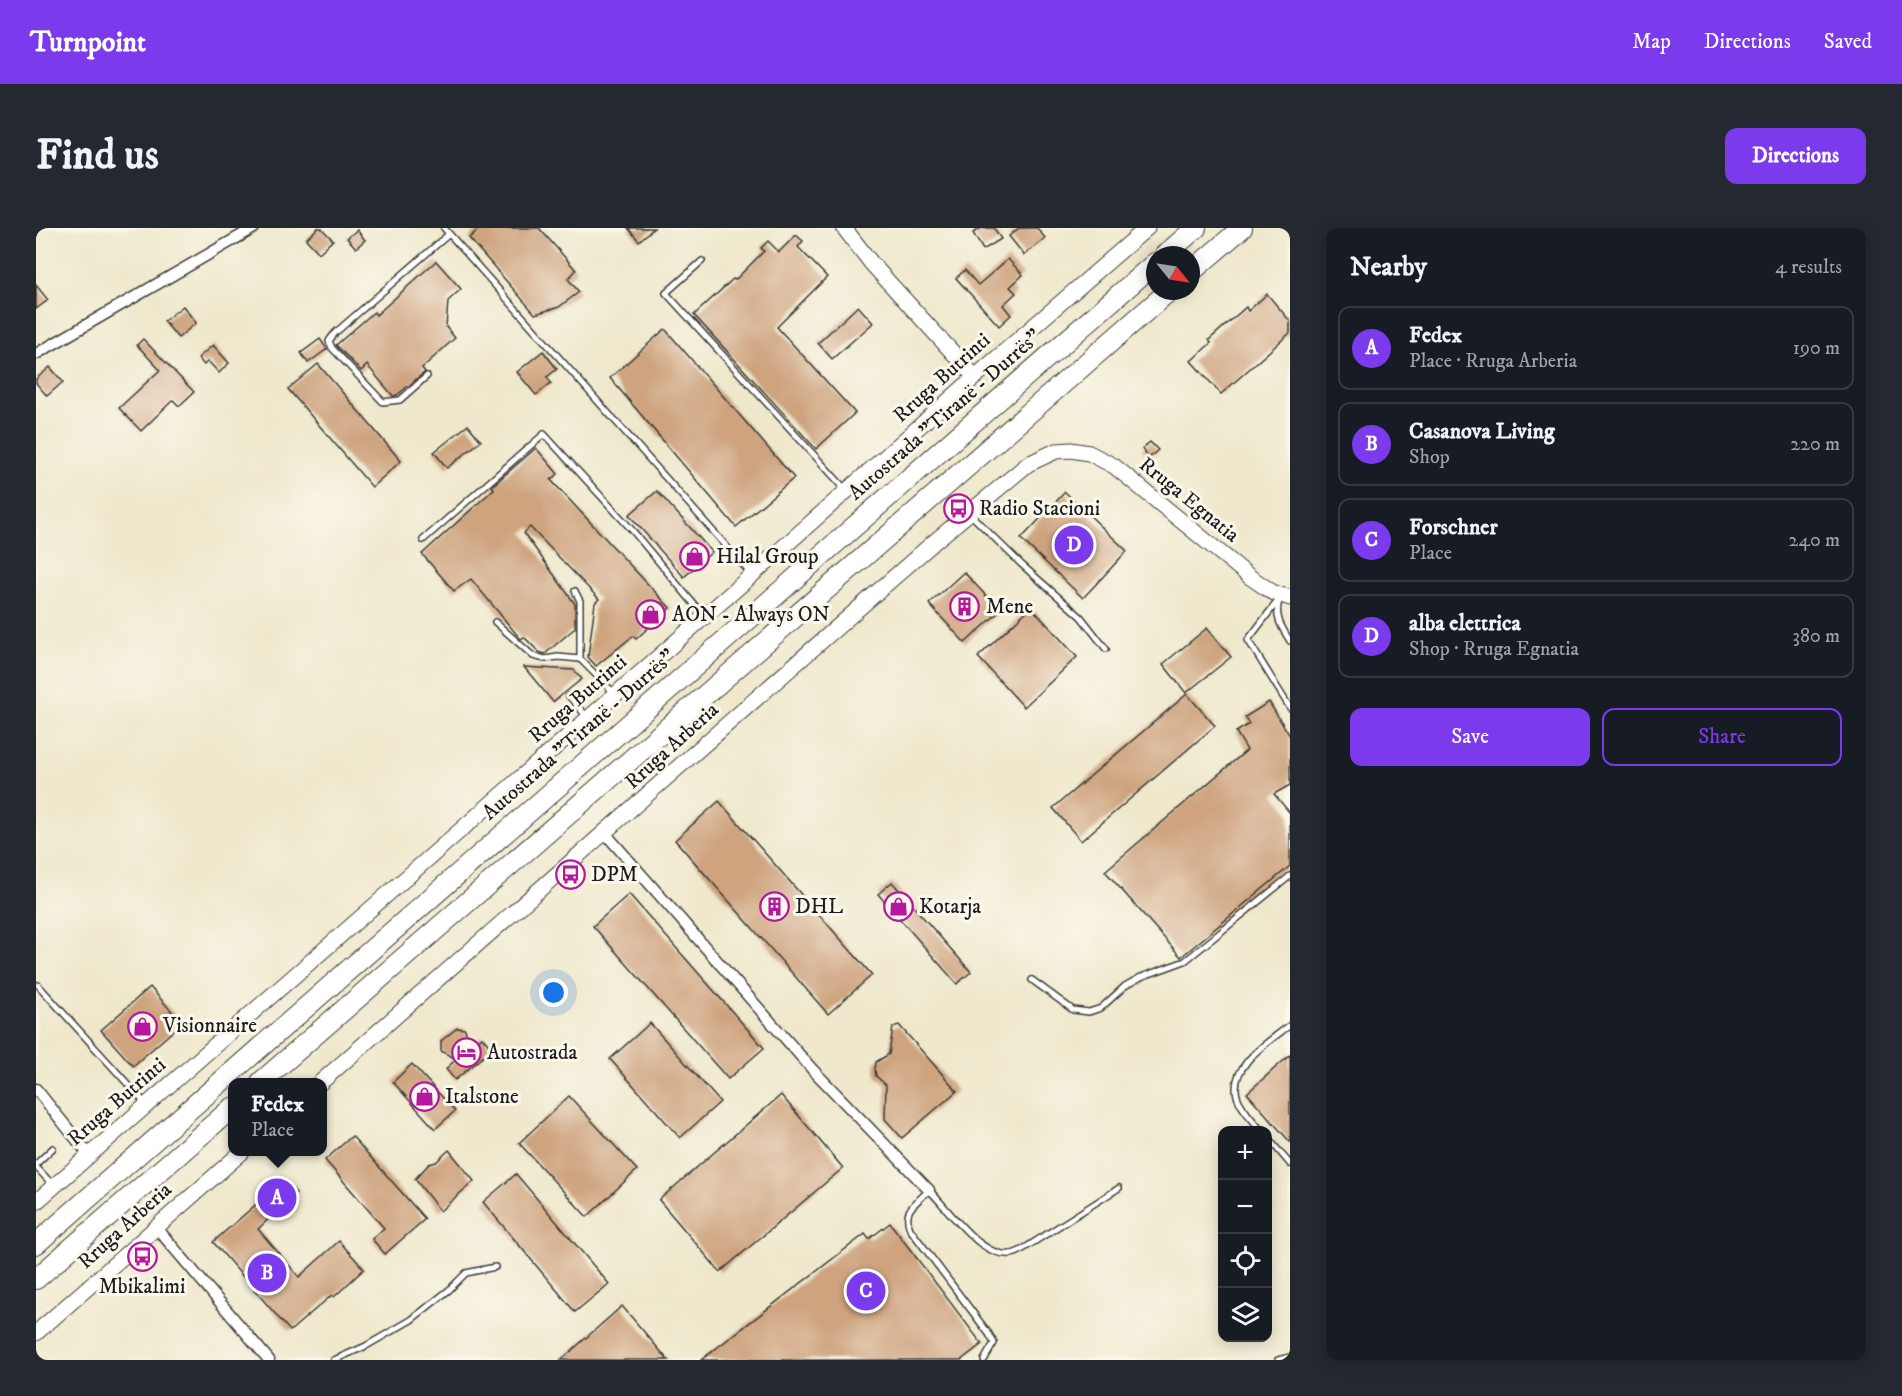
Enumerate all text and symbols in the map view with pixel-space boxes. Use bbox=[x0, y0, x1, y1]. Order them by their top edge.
text: Turnpoint bbox=[30, 25, 146, 60]
text: Map bbox=[1632, 29, 1671, 55]
text: Directions bbox=[1704, 29, 1791, 55]
text: Saved bbox=[1824, 29, 1872, 55]
button: Directions bbox=[1725, 128, 1866, 184]
text: Find us bbox=[36, 130, 159, 182]
north arrow bbox=[1146, 246, 1200, 300]
text: Nearby bbox=[1350, 251, 1427, 284]
text: 4 results bbox=[1775, 255, 1842, 280]
text: Fedex bbox=[1409, 322, 1462, 349]
street label: Autostrada "Tiranë - Durrës" bbox=[843, 324, 1047, 506]
street label: Rruga Butrinti bbox=[888, 328, 996, 428]
text: A bbox=[1365, 336, 1378, 361]
text: 190 m bbox=[1793, 336, 1840, 361]
text: Place · Rruga Arberia bbox=[1409, 349, 1577, 374]
text: Casanova Living bbox=[1409, 418, 1555, 445]
text: B bbox=[1365, 432, 1378, 457]
text: 220 m bbox=[1790, 432, 1840, 457]
text: Shop bbox=[1409, 445, 1450, 470]
street label: Rruga Egnatia bbox=[1134, 452, 1244, 548]
bus stop icon: Radio Stacioni bbox=[942, 493, 974, 525]
place label: Radio Stacioni bbox=[979, 496, 1100, 522]
text: Forschner bbox=[1409, 514, 1498, 541]
pin: D bbox=[1054, 522, 1094, 568]
text: C bbox=[1365, 528, 1378, 553]
text: 240 m bbox=[1789, 528, 1840, 553]
shop icon: Hilal Group bbox=[679, 541, 711, 573]
text: Place bbox=[1409, 541, 1452, 566]
place label: Hilal Group bbox=[716, 544, 818, 570]
building icon: Mene bbox=[949, 591, 981, 623]
place label: Mene bbox=[986, 594, 1033, 620]
shop icon: AON - Always ON bbox=[635, 599, 667, 631]
place label: AON - Always ON bbox=[672, 602, 830, 628]
text: alba elettrica bbox=[1409, 610, 1521, 637]
text: D bbox=[1364, 624, 1379, 649]
text: 380 m bbox=[1792, 624, 1840, 649]
text: Shop · Rruga Egnatia bbox=[1409, 637, 1579, 662]
street label: Autostrada "Tiranë - Durrës" bbox=[477, 644, 681, 826]
street label: Rruga Butrinti bbox=[523, 649, 633, 749]
street label: Rruga Arberia bbox=[620, 697, 724, 795]
button: Save bbox=[1350, 708, 1590, 766]
button: Share bbox=[1602, 708, 1842, 766]
bus stop icon: DPM bbox=[554, 859, 586, 891]
place label: DPM bbox=[591, 862, 638, 888]
building icon: DHL bbox=[758, 891, 790, 923]
shop icon: Kotarja bbox=[882, 891, 914, 923]
place label: DHL bbox=[795, 894, 843, 920]
place label: Kotarja bbox=[919, 894, 981, 920]
your location bbox=[539, 978, 568, 1007]
shop icon: Visionnaire bbox=[126, 1010, 158, 1042]
place label: Visionnaire bbox=[162, 1013, 257, 1039]
hotel icon: Autostrada bbox=[450, 1037, 482, 1069]
place label: Autostrada bbox=[487, 1040, 577, 1066]
street label: Rruga Butrinti bbox=[62, 1052, 172, 1152]
popup bbox=[228, 1078, 327, 1156]
shop icon: Italstone bbox=[408, 1081, 440, 1113]
place label: Italstone bbox=[445, 1084, 519, 1110]
text: Fedex bbox=[251, 1091, 304, 1118]
text: Place bbox=[251, 1118, 294, 1143]
map controls bbox=[1218, 1126, 1272, 1342]
button: + bbox=[1218, 1126, 1272, 1180]
pin: A bbox=[258, 1176, 296, 1220]
street label: Rruga Arberia bbox=[73, 1177, 177, 1275]
button: − bbox=[1218, 1180, 1272, 1234]
button: locate bbox=[1218, 1234, 1272, 1288]
bus stop icon: Mbikalimi bbox=[126, 1240, 158, 1272]
pin: B bbox=[248, 1250, 286, 1296]
pin: C bbox=[846, 1268, 886, 1314]
place label: Mbikalimi bbox=[99, 1274, 185, 1300]
button: layers bbox=[1218, 1288, 1272, 1342]

